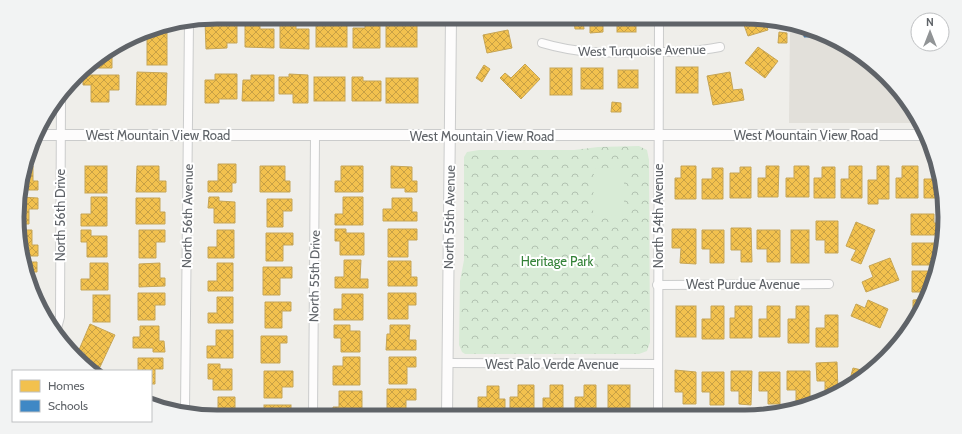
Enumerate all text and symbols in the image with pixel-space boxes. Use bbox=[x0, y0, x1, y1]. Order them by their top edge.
north arrow bbox=[910, 12, 950, 52]
text: N bbox=[926, 15, 934, 29]
street label: West Turquoise Avenue bbox=[578, 41, 706, 59]
street label: West Mountain View Road bbox=[86, 127, 230, 143]
street label: West Mountain View Road bbox=[734, 127, 878, 143]
street label: West Mountain View Road bbox=[410, 128, 554, 144]
street label: North 56th Avenue bbox=[178, 163, 196, 268]
street label: North 54th Avenue bbox=[650, 163, 666, 268]
street label: North 55th Avenue bbox=[440, 164, 458, 269]
street label: North 56th Drive bbox=[52, 168, 68, 261]
street label: North 55th Drive bbox=[305, 229, 323, 322]
park label: Heritage Park bbox=[521, 253, 593, 269]
street label: West Purdue Avenue bbox=[686, 276, 800, 292]
street label: West Palo Verde Avenue bbox=[485, 356, 619, 372]
legend bbox=[12, 370, 152, 422]
text: Homes bbox=[48, 378, 85, 393]
text: Schools bbox=[48, 398, 88, 413]

